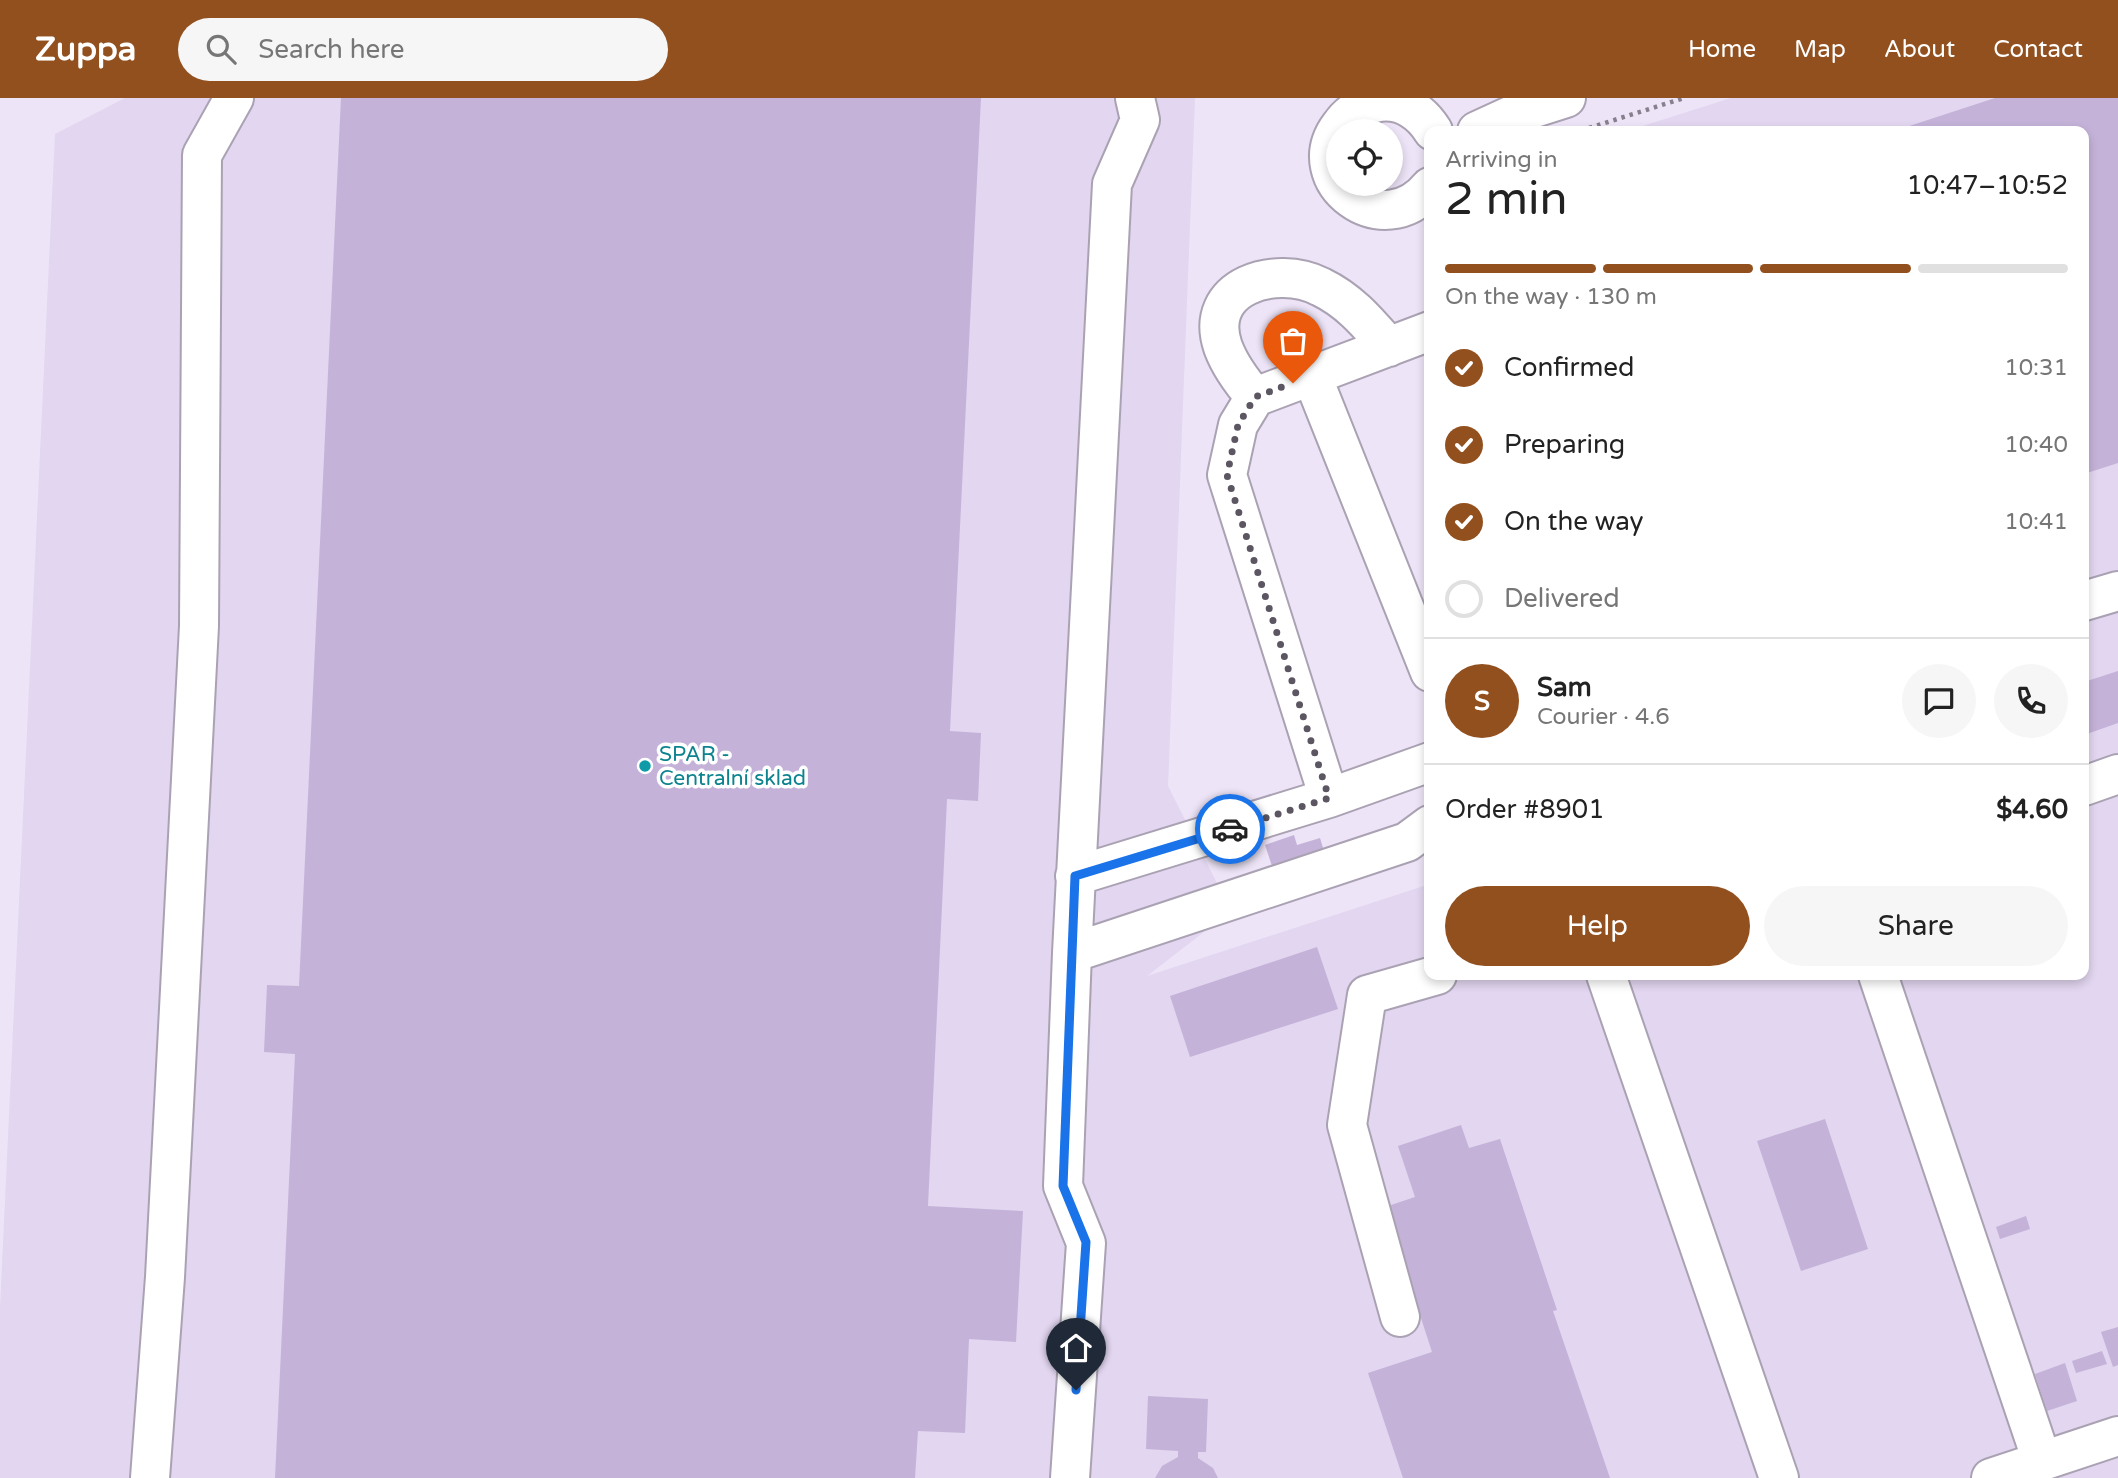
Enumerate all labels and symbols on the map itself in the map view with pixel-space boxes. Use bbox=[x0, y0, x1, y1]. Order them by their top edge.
pin bbox=[1263, 311, 1323, 383]
place label: SPAR - Centralní sklad bbox=[659, 742, 806, 791]
marker: SPAR - Centralní sklad bbox=[637, 758, 653, 774]
courier bbox=[1195, 794, 1265, 864]
pin bbox=[1046, 1318, 1106, 1390]

